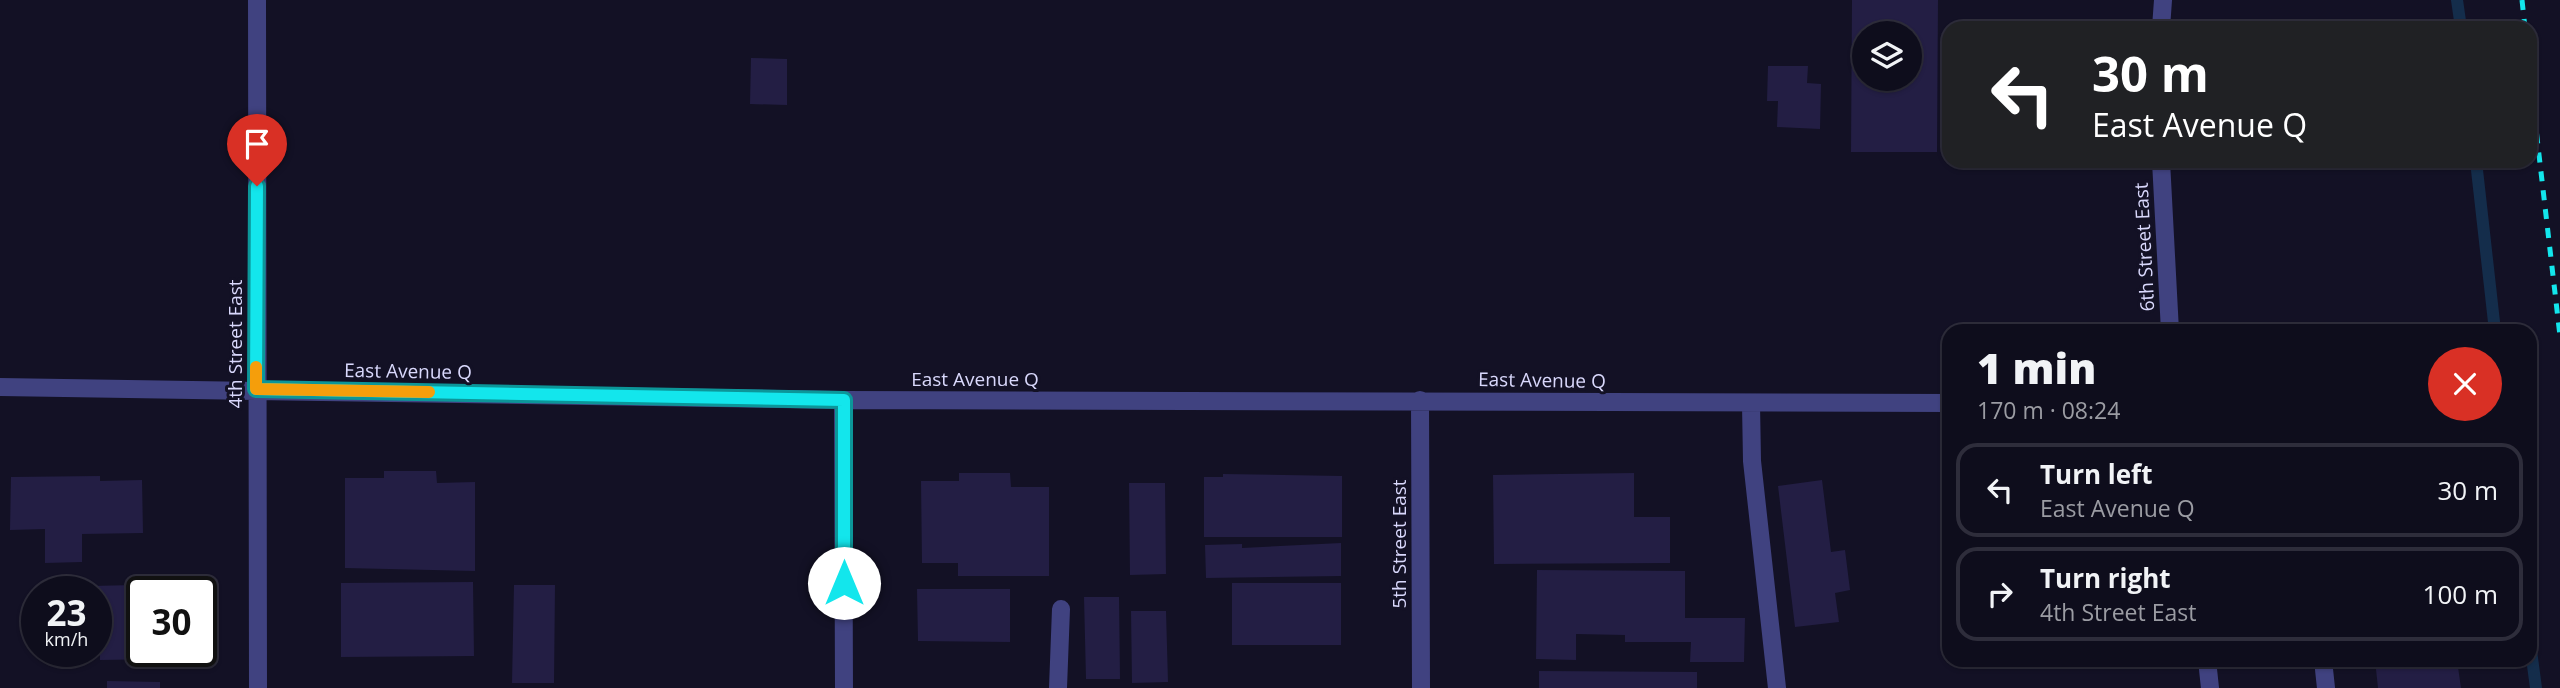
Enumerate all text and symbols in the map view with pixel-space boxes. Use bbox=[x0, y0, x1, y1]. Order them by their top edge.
map controls bbox=[1852, 21, 1922, 91]
button: layers bbox=[1852, 21, 1922, 91]
text: 30 m bbox=[2092, 40, 2209, 106]
icon: left bbox=[1977, 49, 2068, 140]
text: East Avenue Q bbox=[2092, 103, 2307, 146]
pin bbox=[227, 114, 287, 186]
icon: arrive bbox=[238, 125, 276, 163]
street label: 6th Street East bbox=[2128, 182, 2160, 312]
street label: 4th Street East bbox=[222, 279, 248, 409]
text: 1 min bbox=[1977, 339, 2096, 396]
button: close bbox=[2428, 347, 2502, 421]
street label: East Avenue Q bbox=[344, 357, 472, 385]
street label: East Avenue Q bbox=[911, 366, 1039, 392]
street label: East Avenue Q bbox=[1478, 366, 1606, 394]
text: 170 m · 08:24 bbox=[1977, 394, 2120, 426]
text: Turn left bbox=[2040, 456, 2152, 492]
icon: left bbox=[1981, 471, 2019, 509]
text: 30 m bbox=[2437, 472, 2498, 508]
street label: 5th Street East bbox=[1386, 479, 1412, 609]
text: East Avenue Q bbox=[2040, 492, 2195, 524]
position arrow bbox=[807, 546, 881, 620]
text: Turn right bbox=[2040, 560, 2171, 596]
icon: right bbox=[1981, 575, 2019, 613]
speed limit sign: 30 bbox=[126, 576, 217, 667]
text: 100 m bbox=[2423, 576, 2498, 612]
text: 23 bbox=[46, 589, 87, 636]
text: 4th Street East bbox=[2040, 596, 2196, 628]
text: km/h bbox=[45, 627, 88, 651]

